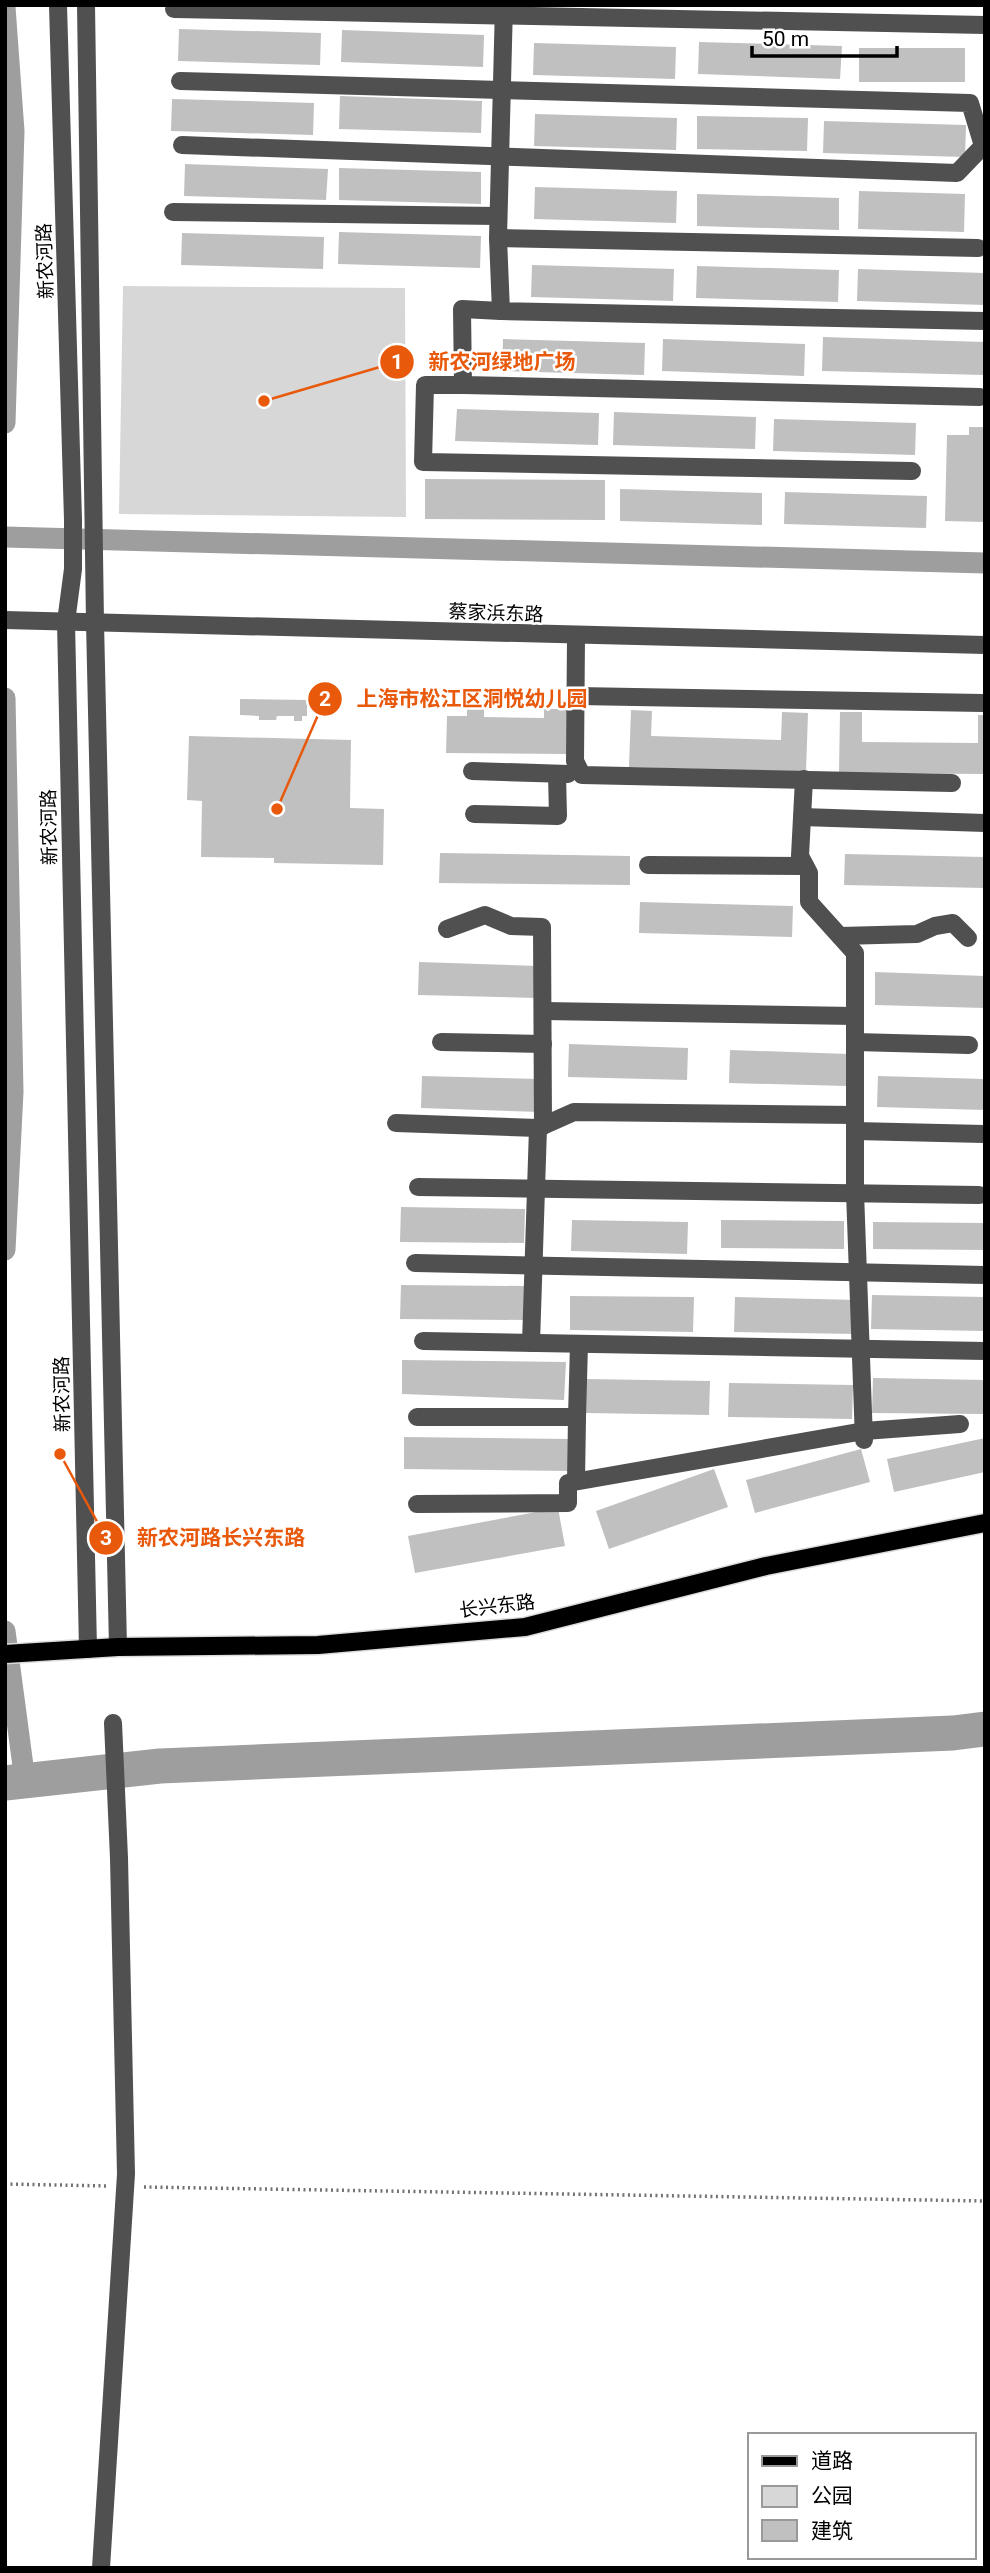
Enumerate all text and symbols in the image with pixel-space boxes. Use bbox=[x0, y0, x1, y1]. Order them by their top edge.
scale bar bbox=[752, 14, 897, 58]
text: 50 m bbox=[762, 27, 809, 51]
street label: 新农河路 bbox=[32, 223, 58, 299]
callout: 新农河绿地广场 bbox=[379, 341, 589, 383]
text: 1 bbox=[391, 350, 403, 374]
text: 新农河绿地广场 bbox=[429, 350, 576, 374]
street label: 蔡家浜东路 bbox=[448, 600, 544, 626]
callout: 上海市松江区洞悦幼儿园 bbox=[307, 678, 601, 720]
text: 2 bbox=[319, 687, 331, 711]
text: 上海市松江区洞悦幼儿园 bbox=[357, 687, 588, 711]
street label: 新农河路 bbox=[37, 789, 61, 865]
street label: 新农河路 bbox=[50, 1356, 74, 1432]
callout: 新农河路长兴东路 bbox=[88, 1517, 319, 1559]
text: 3 bbox=[100, 1526, 112, 1550]
text: 新农河路长兴东路 bbox=[137, 1526, 305, 1550]
street label: 长兴东路 bbox=[458, 1590, 536, 1622]
legend bbox=[748, 2433, 976, 2559]
text: 道路 bbox=[811, 2449, 853, 2473]
text: 公园 bbox=[811, 2484, 853, 2508]
text: 建筑 bbox=[811, 2519, 853, 2543]

